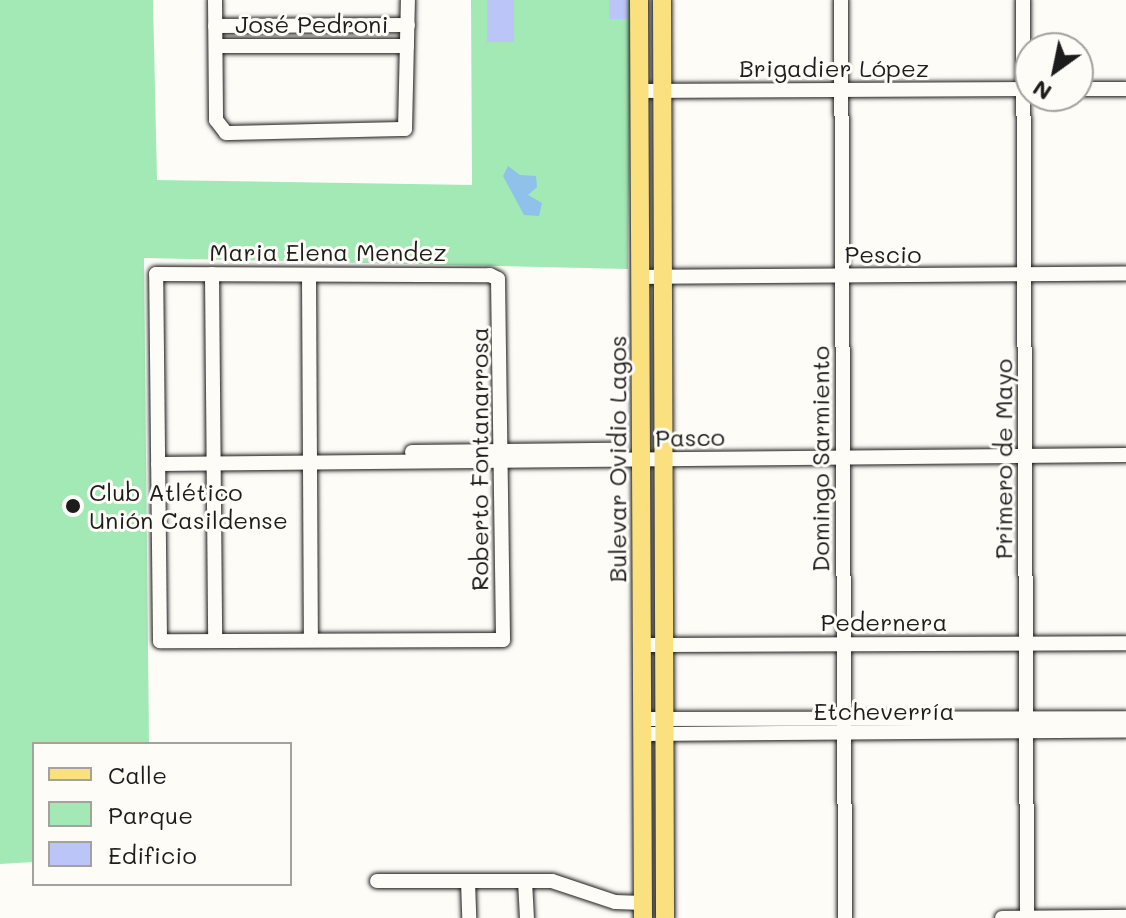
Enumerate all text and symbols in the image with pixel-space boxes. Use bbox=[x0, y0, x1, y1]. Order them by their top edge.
street label: José Pedroni bbox=[235, 10, 389, 38]
north arrow bbox=[1014, 32, 1094, 112]
street label: Brigadier López bbox=[739, 54, 929, 82]
text: N bbox=[1027, 74, 1057, 108]
street label: Maria Elena Mendez bbox=[209, 238, 447, 266]
street label: Pescio bbox=[845, 240, 921, 268]
street label: Roberto Fontanarrosa bbox=[465, 327, 493, 591]
street label: Bulevar Ovidio Lagos bbox=[603, 335, 631, 583]
street label: Domingo Sarmiento bbox=[806, 346, 834, 572]
street label: Primero de Mayo bbox=[989, 359, 1017, 559]
street label: Pasco bbox=[655, 422, 725, 452]
place label: Club Atlético Unión Casildense bbox=[89, 478, 288, 534]
marker: Club Atlético Unión Casildense bbox=[64, 497, 82, 515]
street label: Pedernera bbox=[821, 608, 947, 636]
street label: Etcheverría bbox=[814, 697, 954, 725]
legend bbox=[32, 742, 292, 886]
text: Calle bbox=[108, 759, 167, 790]
text: Parque bbox=[108, 799, 193, 830]
text: Edificio bbox=[108, 839, 197, 870]

